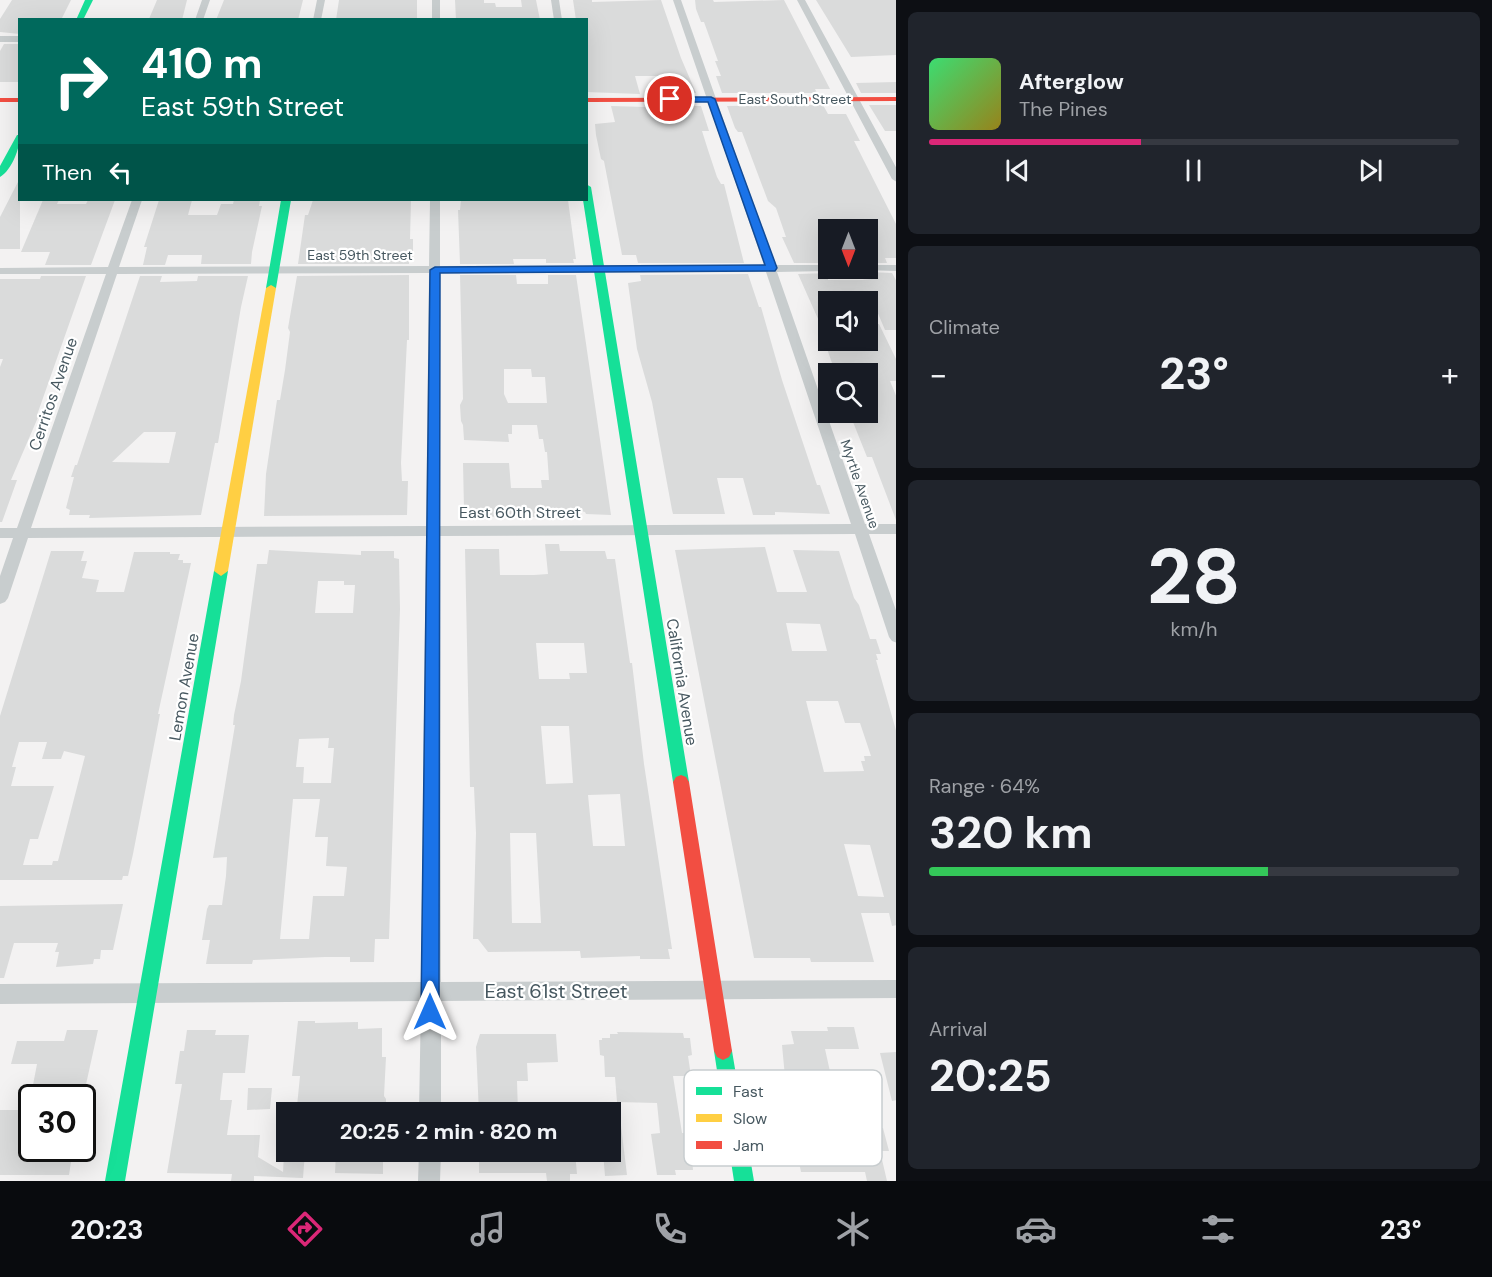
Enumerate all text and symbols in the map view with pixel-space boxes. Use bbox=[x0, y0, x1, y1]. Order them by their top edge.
text: 410 m bbox=[141, 36, 263, 91]
icon: right bbox=[42, 42, 120, 120]
text: Afterglow bbox=[1019, 67, 1124, 96]
pin bbox=[644, 73, 695, 124]
icon: arrive bbox=[653, 82, 686, 115]
text: East 59th Street bbox=[141, 89, 344, 124]
street label: East South Street bbox=[739, 90, 851, 108]
text: The Pines bbox=[1019, 96, 1108, 122]
icon: previous bbox=[1001, 154, 1034, 187]
icon: pause bbox=[1177, 154, 1210, 187]
icon: next bbox=[1354, 154, 1387, 187]
icon: left bbox=[104, 156, 137, 189]
text: Then bbox=[42, 158, 92, 187]
north arrow bbox=[818, 219, 878, 279]
map controls bbox=[818, 219, 878, 423]
street label: East 59th Street bbox=[307, 246, 413, 264]
button: sound bbox=[818, 291, 878, 351]
text: Climate bbox=[929, 314, 1000, 340]
street label: Cerritos Avenue bbox=[24, 335, 82, 453]
text: 23° bbox=[1159, 344, 1229, 403]
text: − bbox=[929, 353, 947, 396]
text: + bbox=[1441, 353, 1459, 396]
button: search bbox=[818, 363, 878, 423]
street label: Myrtle Avenue bbox=[836, 437, 884, 531]
street label: East 60th Street bbox=[459, 502, 581, 523]
text: 28 bbox=[1147, 526, 1241, 627]
text: km/h bbox=[1170, 616, 1218, 642]
street label: California Avenue bbox=[662, 617, 702, 747]
street label: Lemon Avenue bbox=[164, 632, 204, 742]
text: Range · 64% bbox=[929, 773, 1040, 799]
text: 320 km bbox=[929, 803, 1093, 862]
street label: East 61st Street bbox=[484, 978, 628, 1004]
position arrow bbox=[398, 980, 462, 1044]
text: Arrival bbox=[929, 1016, 987, 1042]
text: 20:25 bbox=[929, 1046, 1052, 1105]
legend bbox=[684, 1070, 882, 1166]
text: Fast bbox=[733, 1081, 764, 1102]
speed limit sign: 30 bbox=[18, 1084, 96, 1162]
text: Slow bbox=[733, 1108, 767, 1129]
text: 20:25 · 2 min · 820 m bbox=[340, 1117, 557, 1146]
text: Jam bbox=[733, 1135, 764, 1156]
icon: directions bbox=[284, 1208, 326, 1250]
icon: music bbox=[467, 1208, 509, 1250]
icon: phone bbox=[649, 1208, 691, 1250]
icon: climate bbox=[832, 1208, 874, 1250]
icon: car bbox=[1015, 1208, 1057, 1250]
icon: filters bbox=[1197, 1208, 1239, 1250]
text: 20:23 bbox=[70, 1212, 144, 1247]
text: 23° bbox=[1380, 1212, 1422, 1247]

